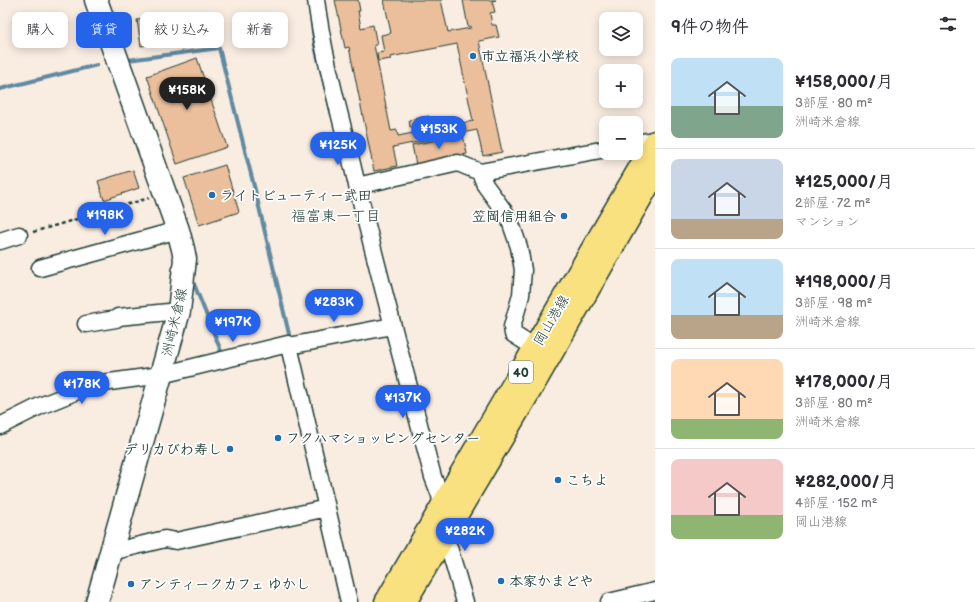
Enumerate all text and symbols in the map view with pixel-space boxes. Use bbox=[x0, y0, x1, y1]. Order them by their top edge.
chip: 購入 bbox=[12, 12, 68, 48]
chip: 賃貸 bbox=[76, 12, 132, 48]
chip: 絞り込み bbox=[140, 12, 224, 48]
chip: 新着 bbox=[232, 12, 288, 48]
map controls bbox=[599, 12, 643, 160]
button: layers bbox=[599, 12, 643, 56]
icon: filters bbox=[937, 13, 959, 35]
text: 9件の物件 bbox=[671, 17, 749, 37]
place label: 市立福浜小学校 bbox=[481, 48, 579, 65]
marker: 市立福浜小学校 bbox=[468, 51, 478, 61]
button: + bbox=[599, 64, 643, 108]
text: ¥158,000/月 bbox=[795, 72, 893, 92]
icon: home bbox=[703, 74, 751, 122]
pin: ¥158K bbox=[159, 77, 215, 111]
text: ¥158K bbox=[168, 82, 206, 98]
text: 3部屋 · 80 m² bbox=[795, 95, 873, 111]
text: 洲崎米倉線 bbox=[795, 114, 860, 130]
pin: ¥153K bbox=[411, 116, 467, 150]
button: − bbox=[599, 116, 643, 160]
text: ¥153K bbox=[420, 121, 458, 137]
pin: ¥125K bbox=[310, 132, 366, 166]
text: ¥125K bbox=[319, 137, 357, 153]
text: ¥125,000/月 bbox=[795, 172, 893, 192]
icon: home bbox=[703, 175, 751, 223]
place label: ライトビューティー武田 bbox=[220, 187, 372, 204]
marker: ライトビューティー武田 bbox=[207, 190, 217, 200]
text: 2部屋 · 72 m² bbox=[795, 195, 871, 211]
pin: ¥198K bbox=[77, 202, 133, 236]
text: ¥198K bbox=[86, 207, 124, 223]
district label: 福富東一丁目 bbox=[291, 207, 381, 226]
place label: 笠岡信用組合 bbox=[472, 208, 556, 225]
marker: 笠岡信用組合 bbox=[559, 211, 569, 221]
text: マンション bbox=[795, 214, 859, 230]
text: ¥198,000/月 bbox=[795, 272, 893, 292]
icon: home bbox=[703, 275, 751, 323]
street label: 洲崎米倉線 bbox=[158, 286, 191, 358]
pin: ¥283K bbox=[306, 289, 362, 323]
street label: 岡山港線 bbox=[530, 292, 573, 349]
text: ¥283K bbox=[314, 294, 354, 310]
text: 3部屋 · 98 m² bbox=[795, 295, 872, 311]
pin: ¥197K bbox=[205, 309, 261, 343]
text: ¥197K bbox=[214, 314, 252, 330]
text: 洲崎米倉線 bbox=[795, 314, 860, 330]
road number: 40 bbox=[509, 361, 533, 383]
pin: ¥178K bbox=[54, 371, 110, 405]
text: ¥178,000/月 bbox=[795, 372, 893, 392]
icon: home bbox=[703, 375, 751, 423]
text: ¥178K bbox=[63, 376, 101, 392]
pin: ¥137K bbox=[375, 385, 431, 419]
text: ¥137K bbox=[384, 390, 422, 406]
text: 3部屋 · 80 m² bbox=[795, 395, 873, 411]
text: 洲崎米倉線 bbox=[795, 414, 860, 430]
place label: フクハマショッピングセンター bbox=[286, 430, 480, 447]
marker: フクハマショッピングセンター bbox=[273, 433, 283, 443]
place label: デリカびわ寿し bbox=[124, 441, 222, 458]
marker: デリカびわ寿し bbox=[225, 444, 235, 454]
place label: こちよ bbox=[566, 472, 608, 489]
text: ¥282,000/月 bbox=[795, 472, 897, 492]
marker: こちよ bbox=[553, 475, 563, 485]
icon: home bbox=[703, 475, 751, 523]
text: 4部屋 · 152 m² bbox=[795, 495, 877, 511]
text: 岡山港線 bbox=[795, 514, 847, 530]
pin: ¥282K bbox=[437, 518, 493, 552]
text: ¥282K bbox=[445, 523, 485, 539]
place label: 本家かまどや bbox=[509, 573, 594, 590]
place label: アンティークカフェ ゆかし bbox=[139, 576, 310, 593]
marker: 本家かまどや bbox=[496, 576, 506, 586]
marker: アンティークカフェ ゆかし bbox=[126, 579, 136, 589]

